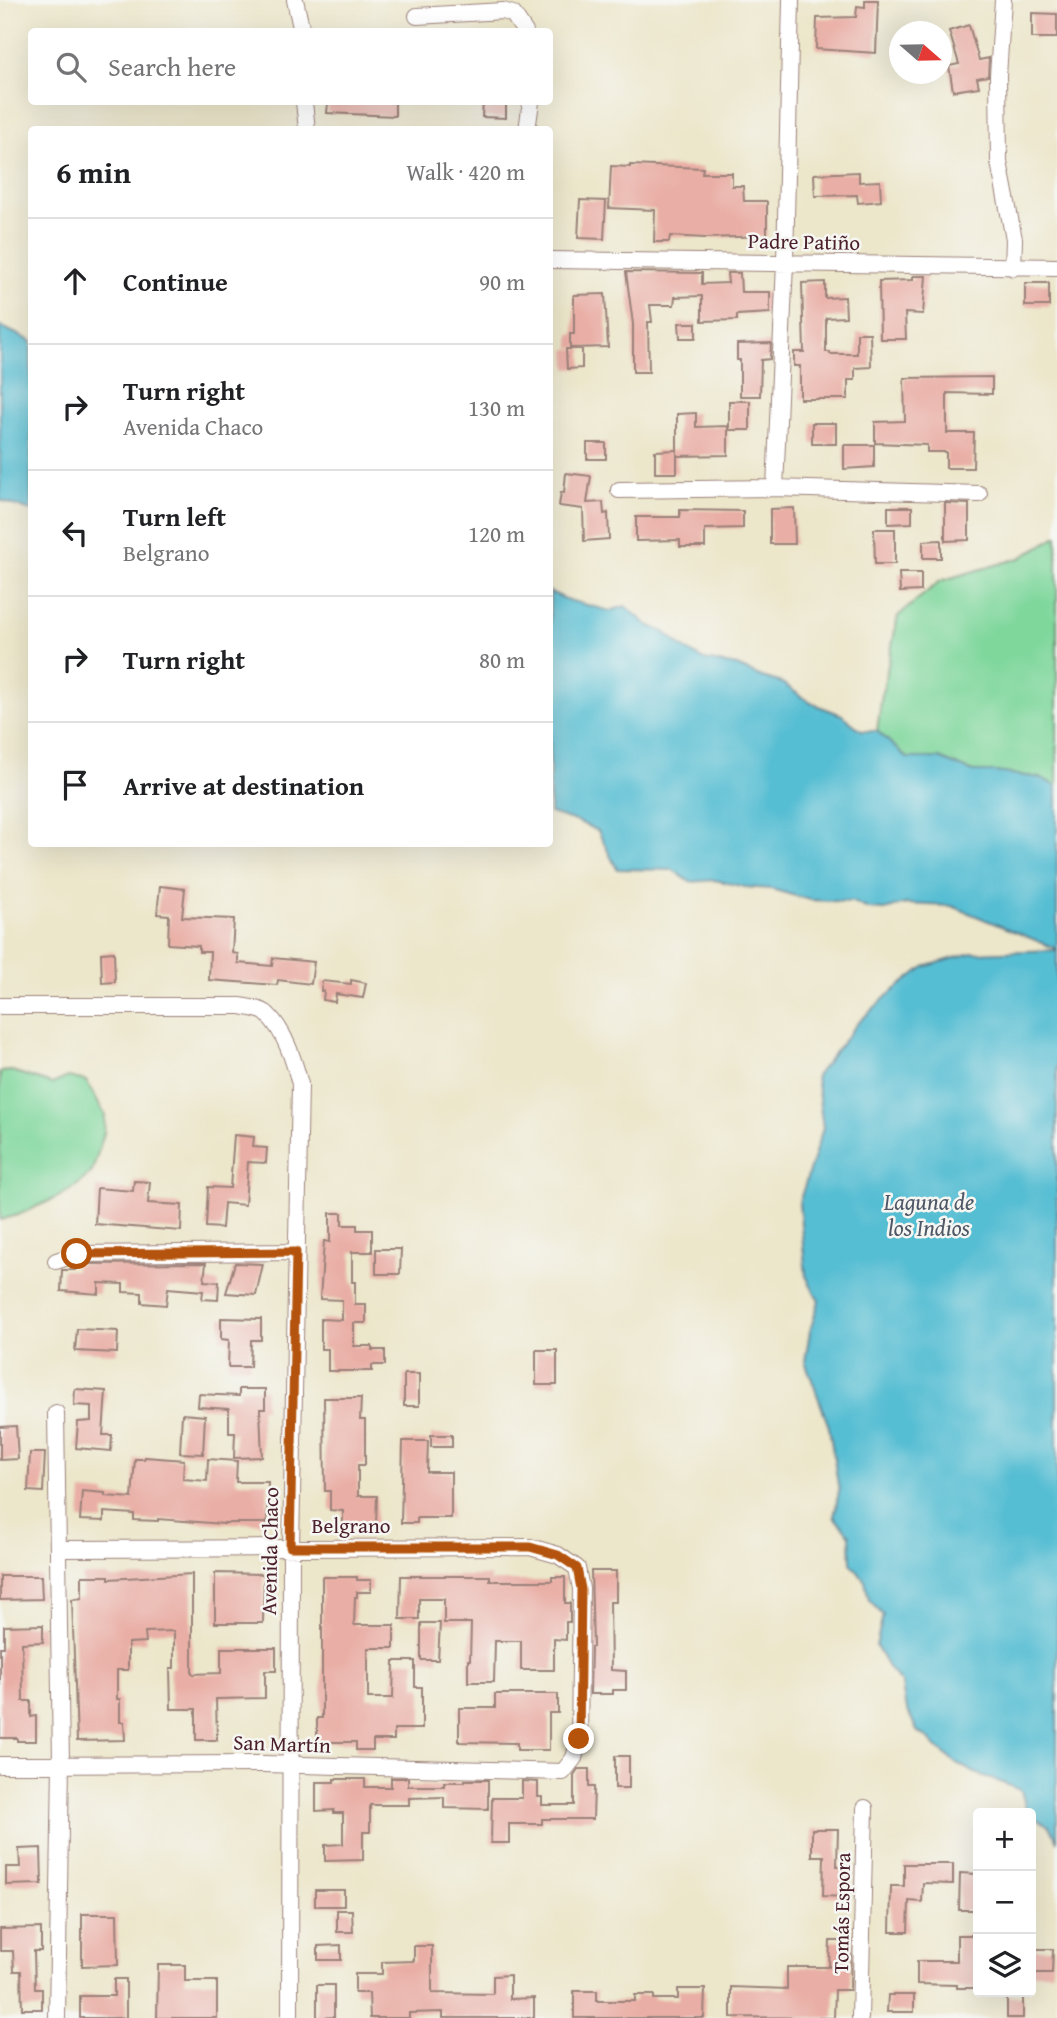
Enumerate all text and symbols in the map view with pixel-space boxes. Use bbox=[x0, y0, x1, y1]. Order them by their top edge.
north arrow bbox=[889, 21, 952, 84]
search box bbox=[28, 28, 553, 105]
text: Search here bbox=[108, 47, 236, 86]
icon: search bbox=[52, 48, 90, 86]
text: 6 min bbox=[56, 150, 131, 194]
text: Walk · 420 m bbox=[406, 155, 525, 188]
street label: Padre Patiño bbox=[748, 225, 860, 258]
icon: ahead bbox=[56, 262, 94, 300]
text: Continue bbox=[123, 262, 228, 301]
text: 90 m bbox=[479, 265, 525, 298]
text: Turn right bbox=[123, 371, 245, 410]
icon: right bbox=[56, 388, 94, 426]
text: 130 m bbox=[468, 391, 525, 424]
text: Avenida Chaco bbox=[123, 410, 263, 443]
text: Turn left bbox=[123, 497, 226, 536]
icon: left bbox=[56, 514, 94, 552]
text: 120 m bbox=[468, 517, 525, 550]
text: Belgrano bbox=[123, 536, 210, 569]
icon: right bbox=[56, 640, 94, 678]
text: Turn right bbox=[123, 640, 245, 679]
text: 80 m bbox=[479, 643, 525, 676]
icon: arrive bbox=[56, 766, 94, 804]
text: Arrive at destination bbox=[123, 766, 364, 805]
water label: Laguna de los Indios bbox=[883, 1185, 974, 1244]
route start bbox=[61, 1238, 92, 1269]
street label: Avenida Chaco bbox=[253, 1487, 286, 1615]
street label: Belgrano bbox=[312, 1510, 391, 1541]
route end bbox=[563, 1723, 594, 1754]
street label: San Martín bbox=[233, 1726, 331, 1761]
map controls bbox=[973, 1808, 1036, 1997]
button: + bbox=[973, 1808, 1036, 1871]
street label: Tomás Espora bbox=[825, 1852, 858, 1974]
button: − bbox=[973, 1871, 1036, 1934]
button: layers bbox=[973, 1934, 1036, 1997]

